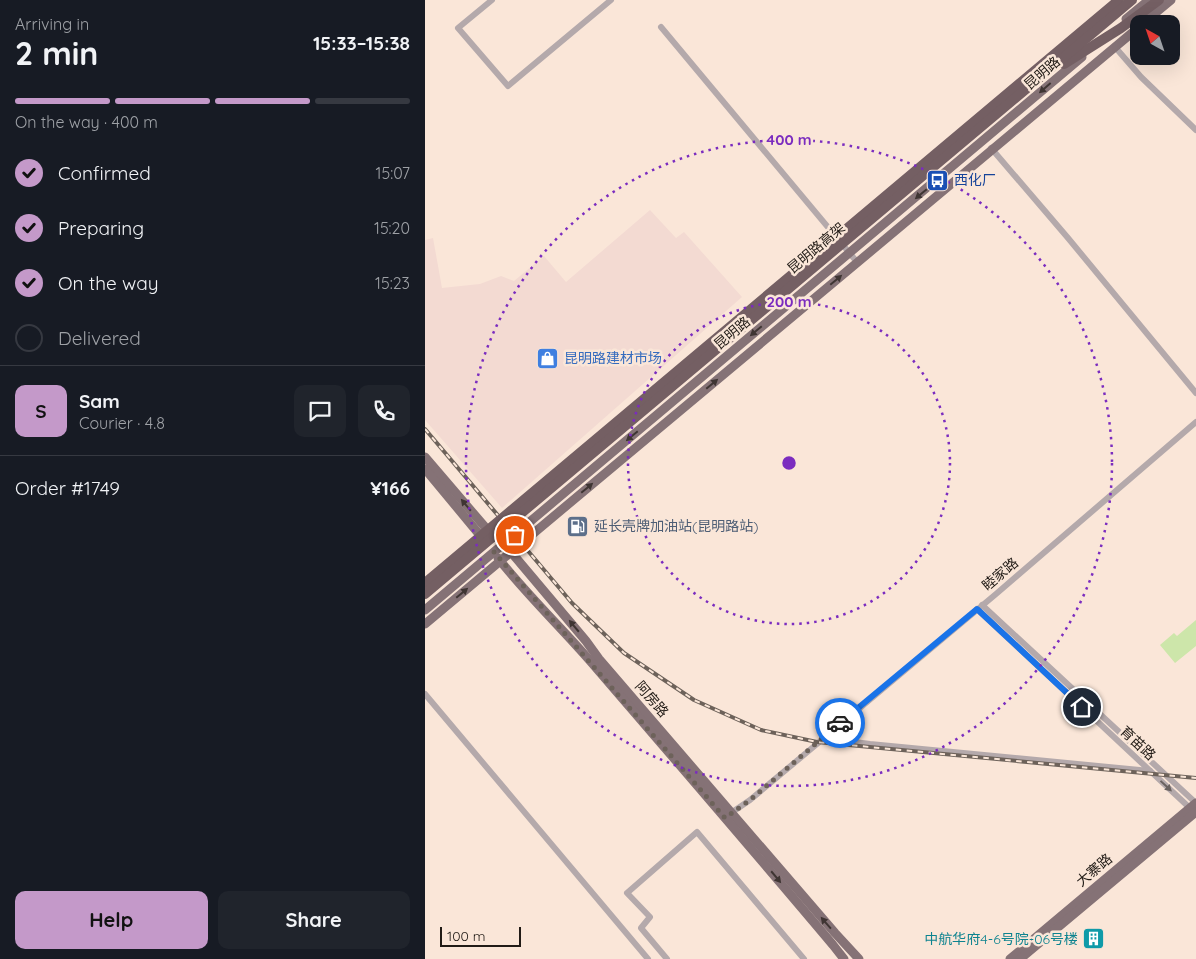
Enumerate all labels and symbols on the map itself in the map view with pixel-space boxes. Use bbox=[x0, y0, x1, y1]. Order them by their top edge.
north arrow bbox=[1130, 15, 1180, 65]
street label: 昆明路 bbox=[1020, 52, 1064, 94]
one-way arrow bbox=[1039, 83, 1052, 94]
text: 400 m bbox=[766, 130, 812, 149]
bus stop icon: 西化厂 bbox=[926, 168, 950, 192]
place label: 西化厂 bbox=[954, 171, 996, 189]
one-way arrow bbox=[915, 188, 928, 199]
street label: 昆明路高架 bbox=[783, 219, 849, 277]
one-way arrow bbox=[830, 275, 842, 286]
text: 200 m bbox=[767, 292, 812, 311]
street label: 昆明路 bbox=[710, 313, 754, 353]
one-way arrow bbox=[750, 326, 763, 337]
shop icon: 昆明路建材市场 bbox=[536, 346, 560, 370]
place label: 昆明路建材市场 bbox=[564, 349, 662, 367]
one-way arrow bbox=[705, 379, 718, 390]
one-way arrow bbox=[626, 430, 638, 441]
centre of rings bbox=[780, 454, 798, 472]
one-way arrow bbox=[580, 483, 593, 494]
one-way arrow bbox=[461, 499, 472, 512]
pin bbox=[494, 514, 536, 556]
fuel station icon: 延长壳牌加油站(昆明路站) bbox=[566, 514, 590, 538]
place label: 延长壳牌加油站(昆明路站) bbox=[594, 517, 758, 535]
street label: 睦家路 bbox=[978, 554, 1022, 594]
one-way arrow bbox=[456, 587, 468, 599]
one-way arrow bbox=[568, 620, 579, 633]
street label: 阿房路 bbox=[631, 677, 673, 721]
pin bbox=[1061, 686, 1103, 728]
courier bbox=[815, 698, 865, 748]
street label: 育苗路 bbox=[1117, 722, 1159, 764]
one-way arrow bbox=[1160, 780, 1172, 792]
street label: 大寨路 bbox=[1072, 850, 1116, 890]
one-way arrow bbox=[770, 871, 782, 883]
one-way arrow bbox=[821, 917, 832, 929]
scale bar bbox=[440, 924, 521, 947]
building icon: 中航华府4-6号院-06号楼 bbox=[1082, 927, 1106, 951]
place label: 中航华府4-6号院-06号楼 bbox=[924, 930, 1078, 948]

